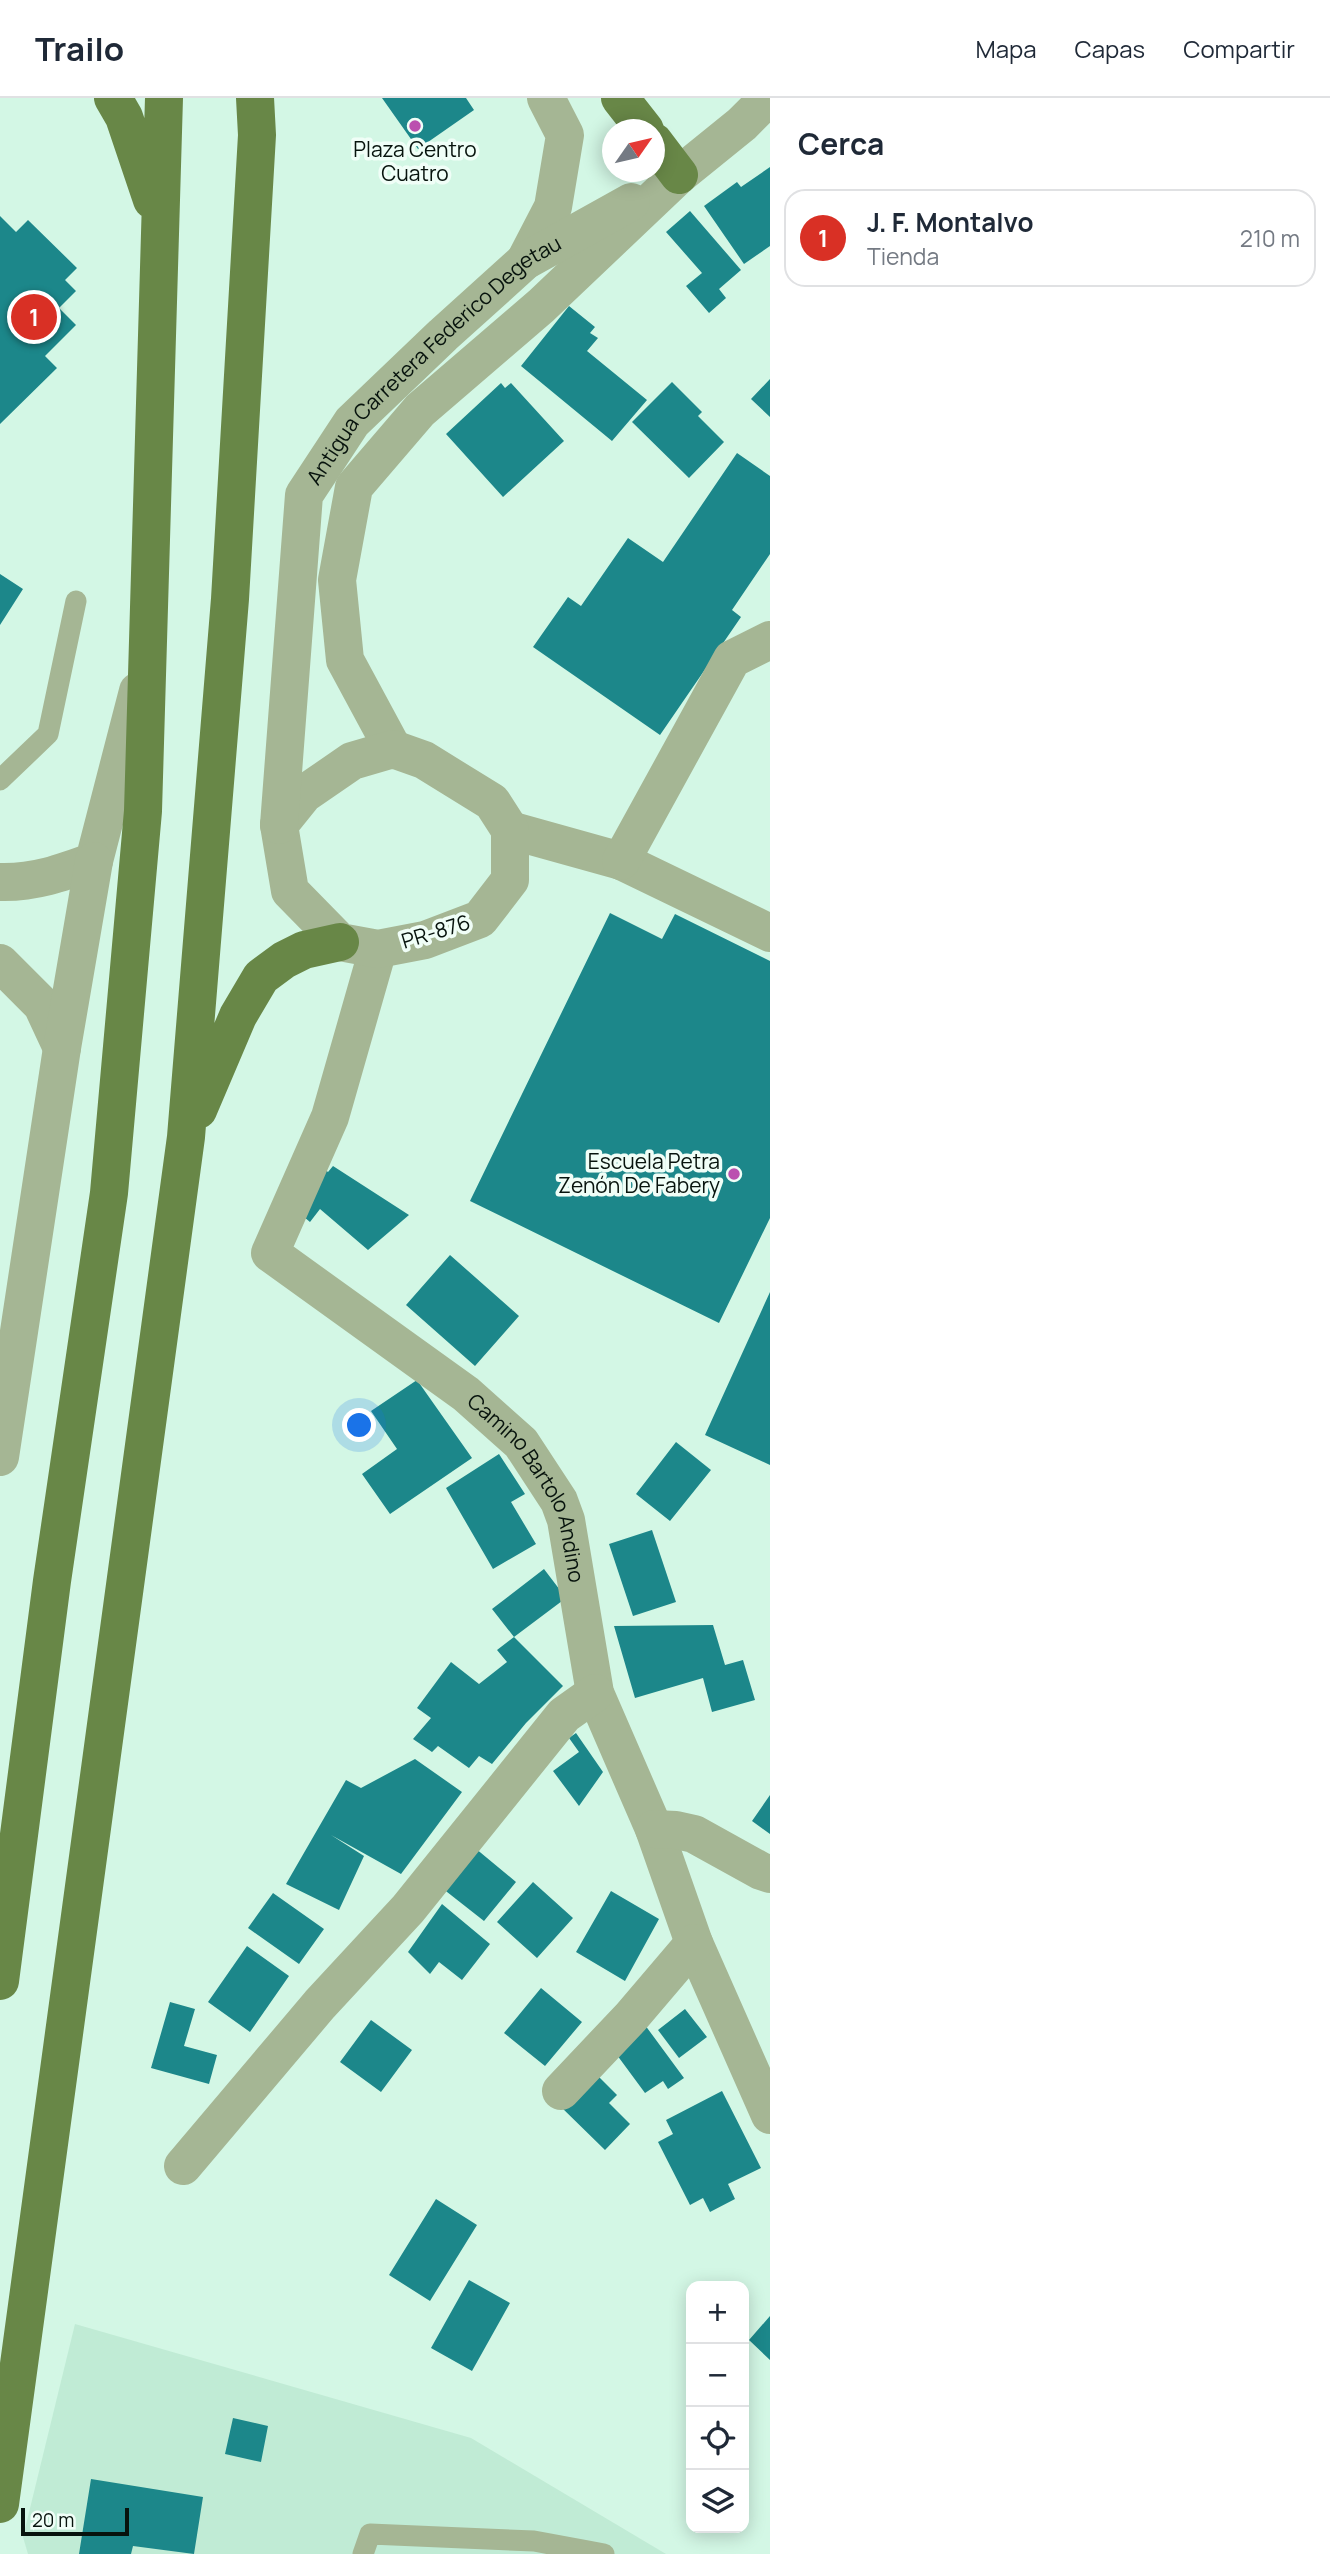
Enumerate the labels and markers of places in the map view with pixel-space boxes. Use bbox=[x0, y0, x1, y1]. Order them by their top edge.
marker: Plaza Centro Cuatro bbox=[407, 118, 423, 134]
place label: Plaza Centro Cuatro bbox=[353, 135, 477, 187]
pin: 1 bbox=[11, 291, 57, 343]
place label: Escuela Petra Zenón De Fabery bbox=[558, 1147, 720, 1199]
marker: Escuela Petra Zenón De Fabery bbox=[726, 1166, 742, 1182]

